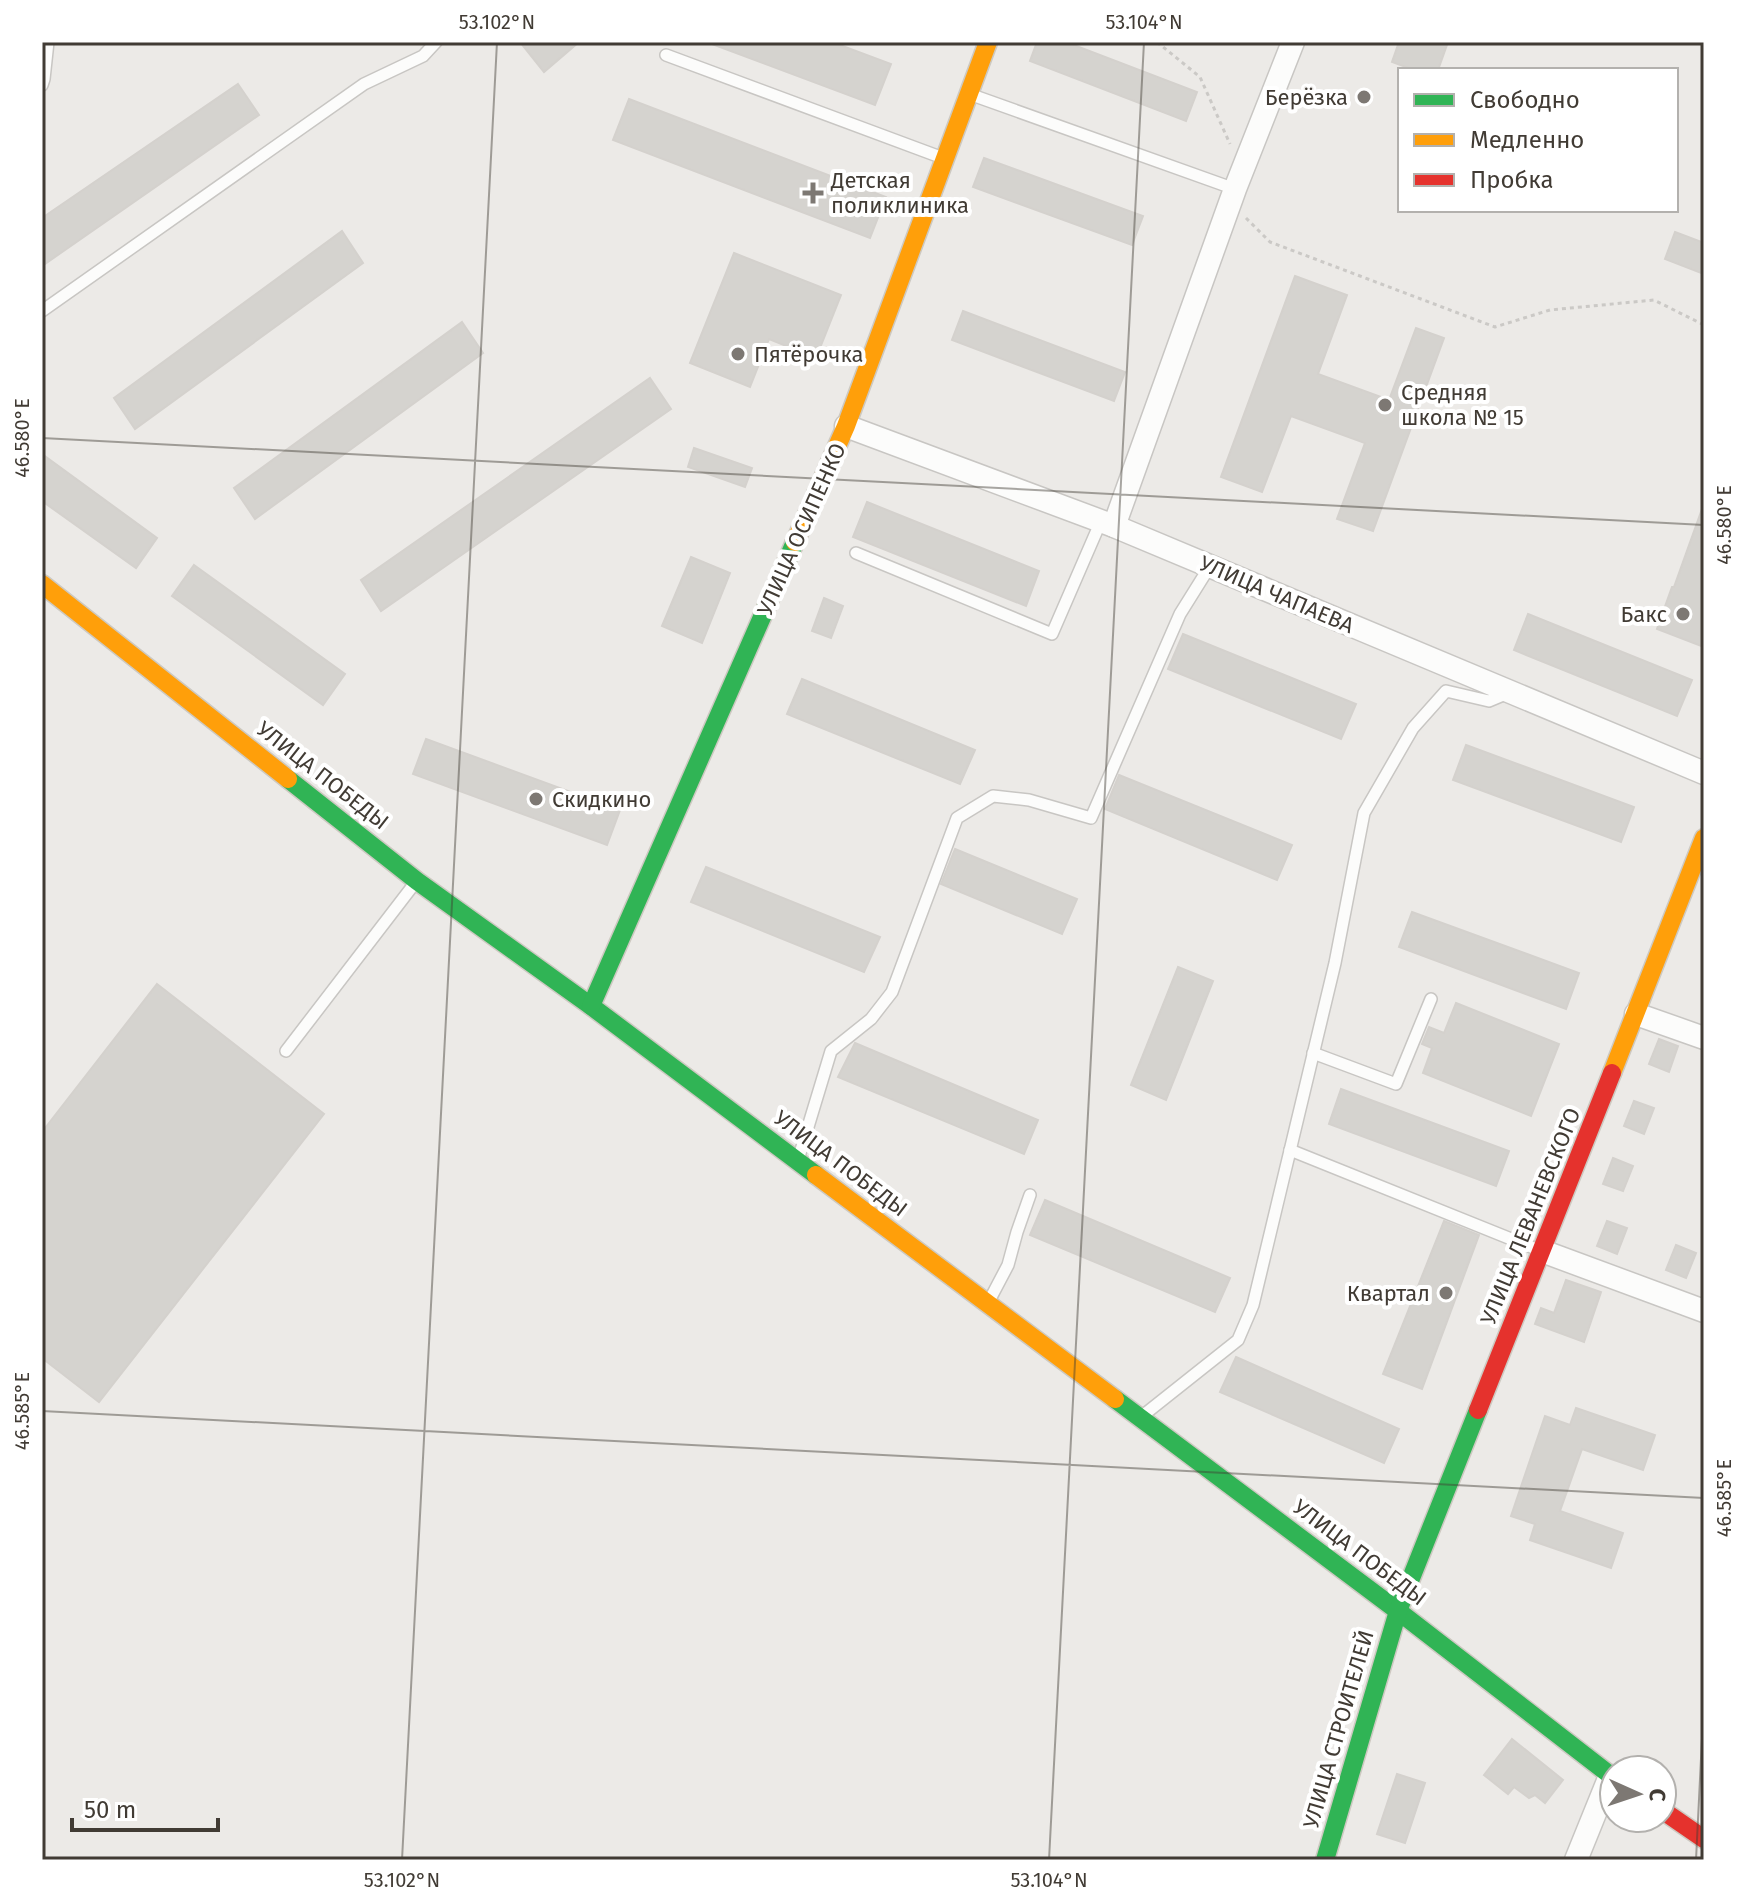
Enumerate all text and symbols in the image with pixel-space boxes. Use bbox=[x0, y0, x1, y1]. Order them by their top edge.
text: 53.102°N bbox=[459, 10, 535, 34]
text: 53.104°N bbox=[1105, 10, 1183, 34]
legend bbox=[1398, 68, 1678, 212]
place label: Берёзка bbox=[1265, 84, 1348, 111]
text: Свободно bbox=[1470, 86, 1580, 114]
marker: Берёзка bbox=[1355, 88, 1373, 106]
text: Медленно bbox=[1470, 126, 1584, 154]
text: Пробка bbox=[1470, 166, 1554, 194]
place label: Детская поликлиника bbox=[830, 167, 969, 219]
marker: Детская поликлиника bbox=[802, 182, 824, 204]
place label: Пятёрочка bbox=[754, 341, 863, 368]
marker: Пятёрочка bbox=[729, 345, 747, 363]
place label: Средняя школа № 15 bbox=[1401, 379, 1524, 431]
marker: Средняя школа № 15 bbox=[1376, 396, 1394, 414]
text: 46.580°E bbox=[10, 398, 34, 478]
street label: УЛИЦА ОСИПЕНКО bbox=[751, 439, 852, 620]
text: 46.580°E bbox=[1712, 485, 1736, 565]
street label: УЛИЦА ЧАПАЕВА bbox=[1196, 550, 1358, 639]
place label: Бакс bbox=[1621, 601, 1667, 628]
marker: Бакс bbox=[1674, 605, 1692, 623]
street label: УЛИЦА ПОБЕДЫ bbox=[251, 715, 394, 835]
place label: Скидкино bbox=[552, 786, 651, 813]
marker: Скидкино bbox=[527, 790, 545, 808]
street label: УЛИЦА ПОБЕДЫ bbox=[769, 1104, 913, 1222]
street label: УЛИЦА ЛЕВАНЕВСКОГО bbox=[1475, 1104, 1586, 1329]
place label: Квартал bbox=[1347, 1280, 1430, 1307]
marker: Квартал bbox=[1437, 1284, 1455, 1302]
text: 46.585°E bbox=[10, 1372, 34, 1450]
text: 46.585°E bbox=[1712, 1459, 1736, 1537]
street label: УЛИЦА ПОБЕДЫ bbox=[1288, 1493, 1432, 1611]
street label: УЛИЦА СТРОИТЕЛЕЙ bbox=[1297, 1627, 1380, 1831]
north arrow bbox=[1598, 1754, 1678, 1834]
scale bar bbox=[72, 1782, 218, 1832]
text: С bbox=[1644, 1788, 1671, 1802]
text: 50 m bbox=[84, 1796, 136, 1824]
text: 53.102°N bbox=[364, 1868, 440, 1892]
text: 53.104°N bbox=[1010, 1868, 1088, 1892]

